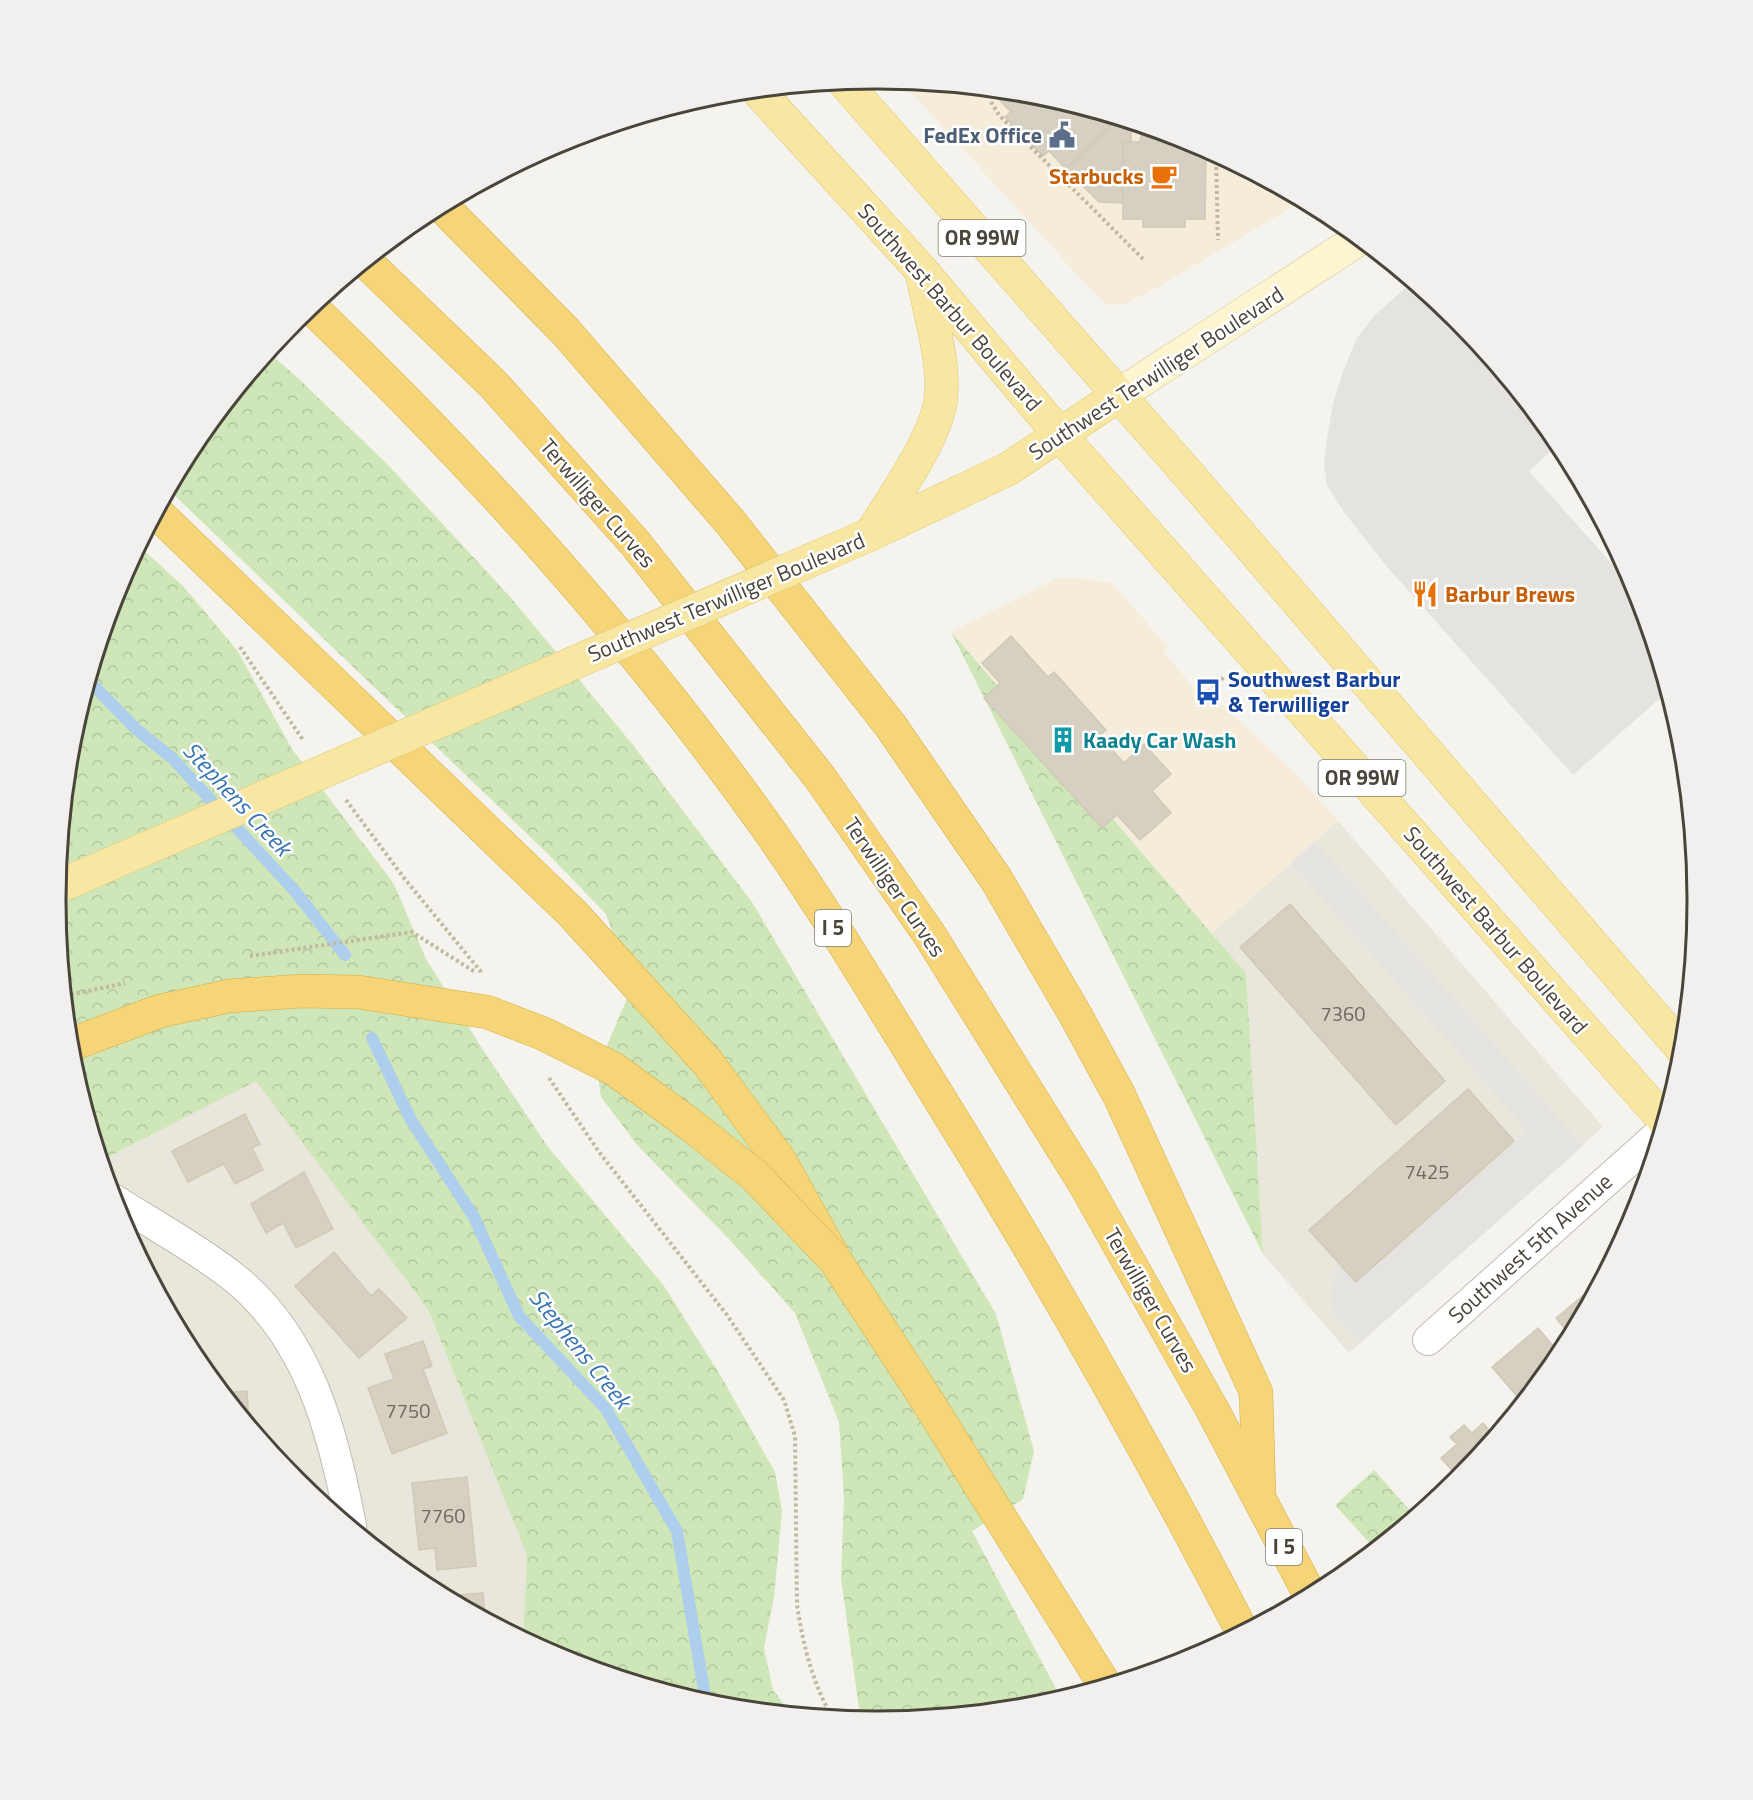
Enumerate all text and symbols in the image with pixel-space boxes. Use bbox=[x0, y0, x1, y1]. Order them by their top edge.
place label: FedEx Office bbox=[923, 118, 1042, 152]
public building icon: FedEx Office bbox=[1047, 120, 1077, 150]
place label: Starbucks bbox=[1049, 159, 1144, 193]
cafe icon: Starbucks bbox=[1149, 161, 1179, 191]
street label: Southwest Barbur Boulevard bbox=[850, 195, 1050, 419]
road number: OR 99W bbox=[938, 220, 1026, 256]
street label: Southwest Terwilliger Boulevard bbox=[1022, 278, 1290, 468]
street label: Terwilliger Curves bbox=[532, 431, 664, 575]
street label: Southwest Terwilliger Boulevard bbox=[582, 523, 870, 671]
place label: Barbur Brews bbox=[1445, 577, 1575, 611]
restaurant icon: Barbur Brews bbox=[1410, 579, 1440, 609]
place label: Southwest Barbur & Terwilliger bbox=[1228, 662, 1401, 721]
bus stop icon: Southwest Barbur & Terwilliger bbox=[1193, 677, 1223, 707]
place label: Kaady Car Wash bbox=[1083, 723, 1236, 757]
building icon: Kaady Car Wash bbox=[1048, 725, 1078, 755]
water label: Stephens Creek bbox=[175, 733, 303, 866]
road number: OR 99W bbox=[1318, 760, 1406, 796]
street label: Terwilliger Curves bbox=[835, 810, 955, 964]
street label: Southwest Barbur Boulevard bbox=[1396, 818, 1596, 1042]
road number: I 5 bbox=[815, 910, 851, 946]
house number: 7360 bbox=[1321, 998, 1365, 1029]
house number: 7425 bbox=[1405, 1156, 1449, 1187]
street label: Southwest 5th Avenue bbox=[1440, 1165, 1620, 1331]
street label: Terwilliger Curves bbox=[1096, 1221, 1206, 1379]
water label: Stephens Creek bbox=[521, 1281, 643, 1419]
house number: 7750 bbox=[386, 1395, 430, 1426]
house number: 7760 bbox=[421, 1500, 465, 1531]
road number: I 5 bbox=[1266, 1529, 1302, 1565]

